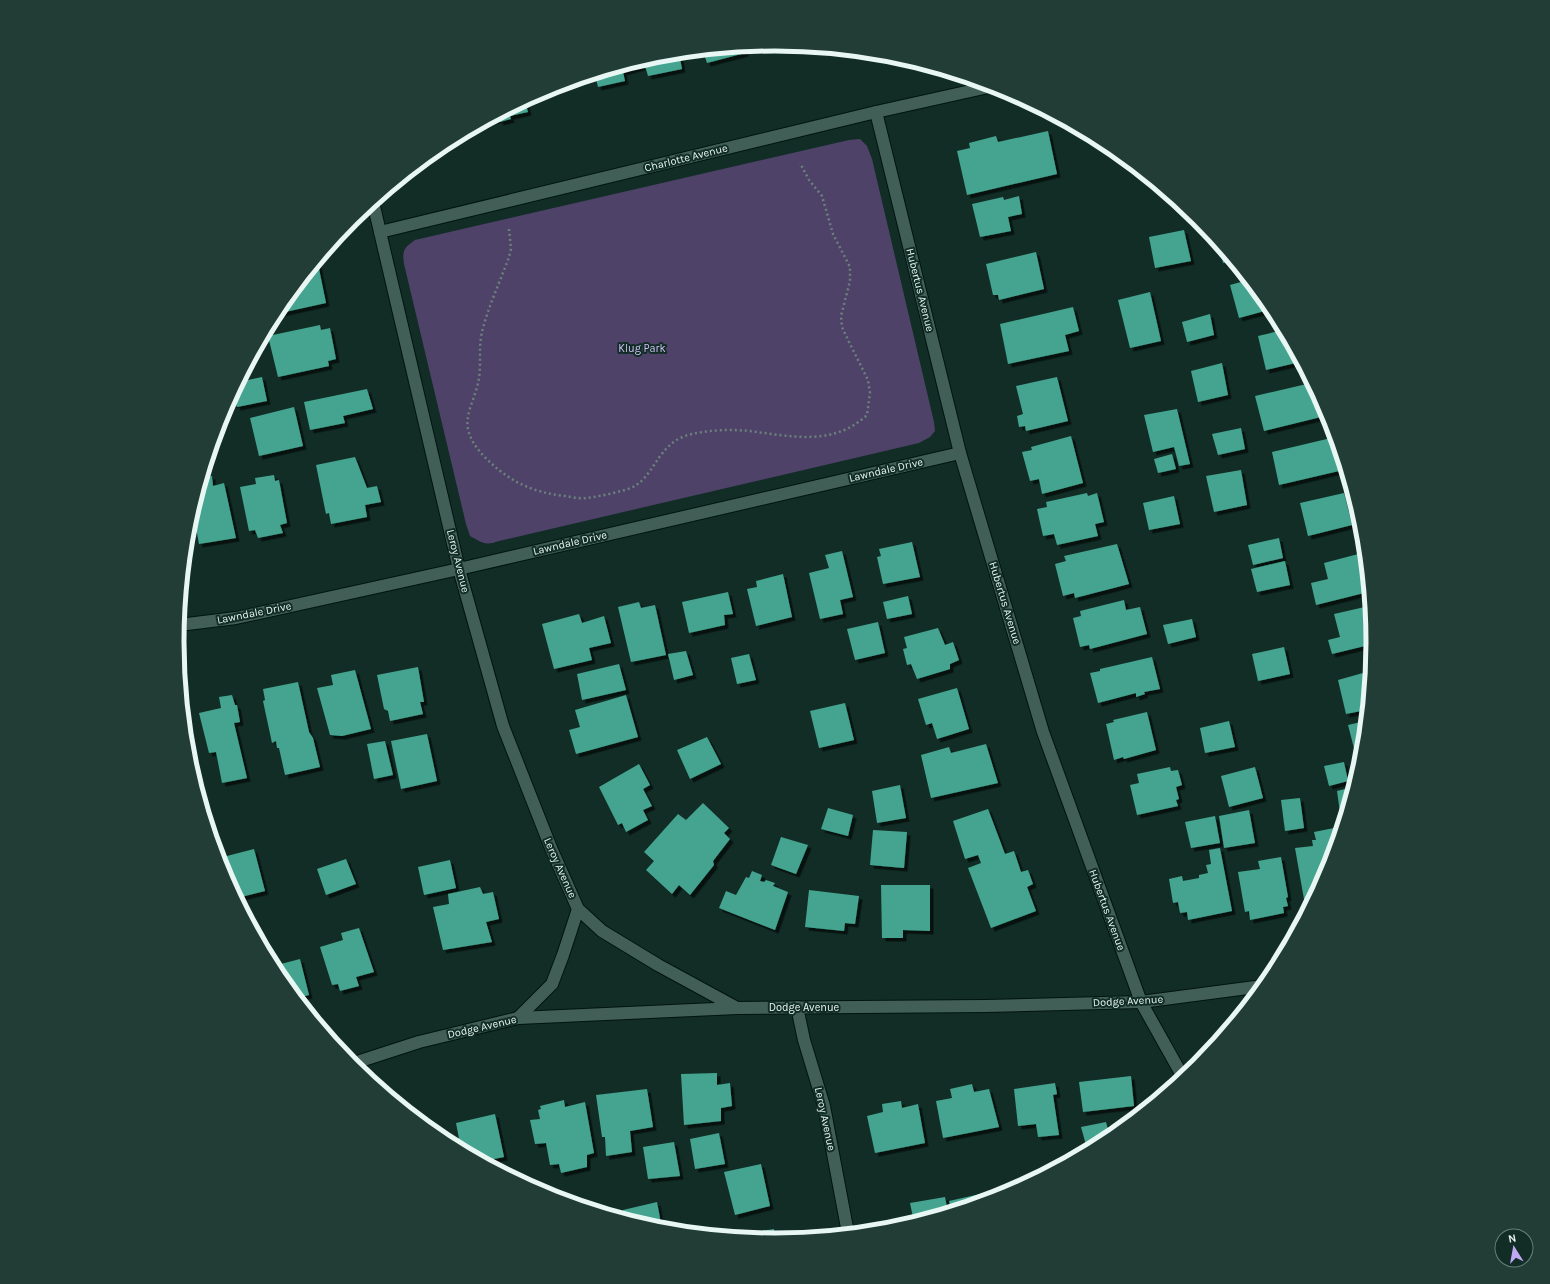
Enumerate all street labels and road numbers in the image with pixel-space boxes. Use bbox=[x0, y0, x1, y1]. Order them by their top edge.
street label: Charlotte Avenue bbox=[643, 141, 729, 175]
street label: Hubertus Avenue bbox=[903, 247, 937, 333]
street label: Lawndale Drive bbox=[848, 455, 925, 485]
street label: Leroy Avenue bbox=[444, 528, 472, 594]
street label: Lawndale Drive bbox=[532, 528, 609, 558]
street label: Hubertus Avenue bbox=[986, 560, 1024, 646]
street label: Lawndale Drive bbox=[216, 599, 293, 627]
street label: Leroy Avenue bbox=[541, 836, 579, 901]
street label: Hubertus Avenue bbox=[1086, 868, 1128, 953]
street label: Dodge Avenue bbox=[1092, 993, 1164, 1009]
street label: Dodge Avenue bbox=[769, 1001, 840, 1014]
street label: Dodge Avenue bbox=[446, 1013, 518, 1041]
street label: Leroy Avenue bbox=[812, 1086, 838, 1152]

